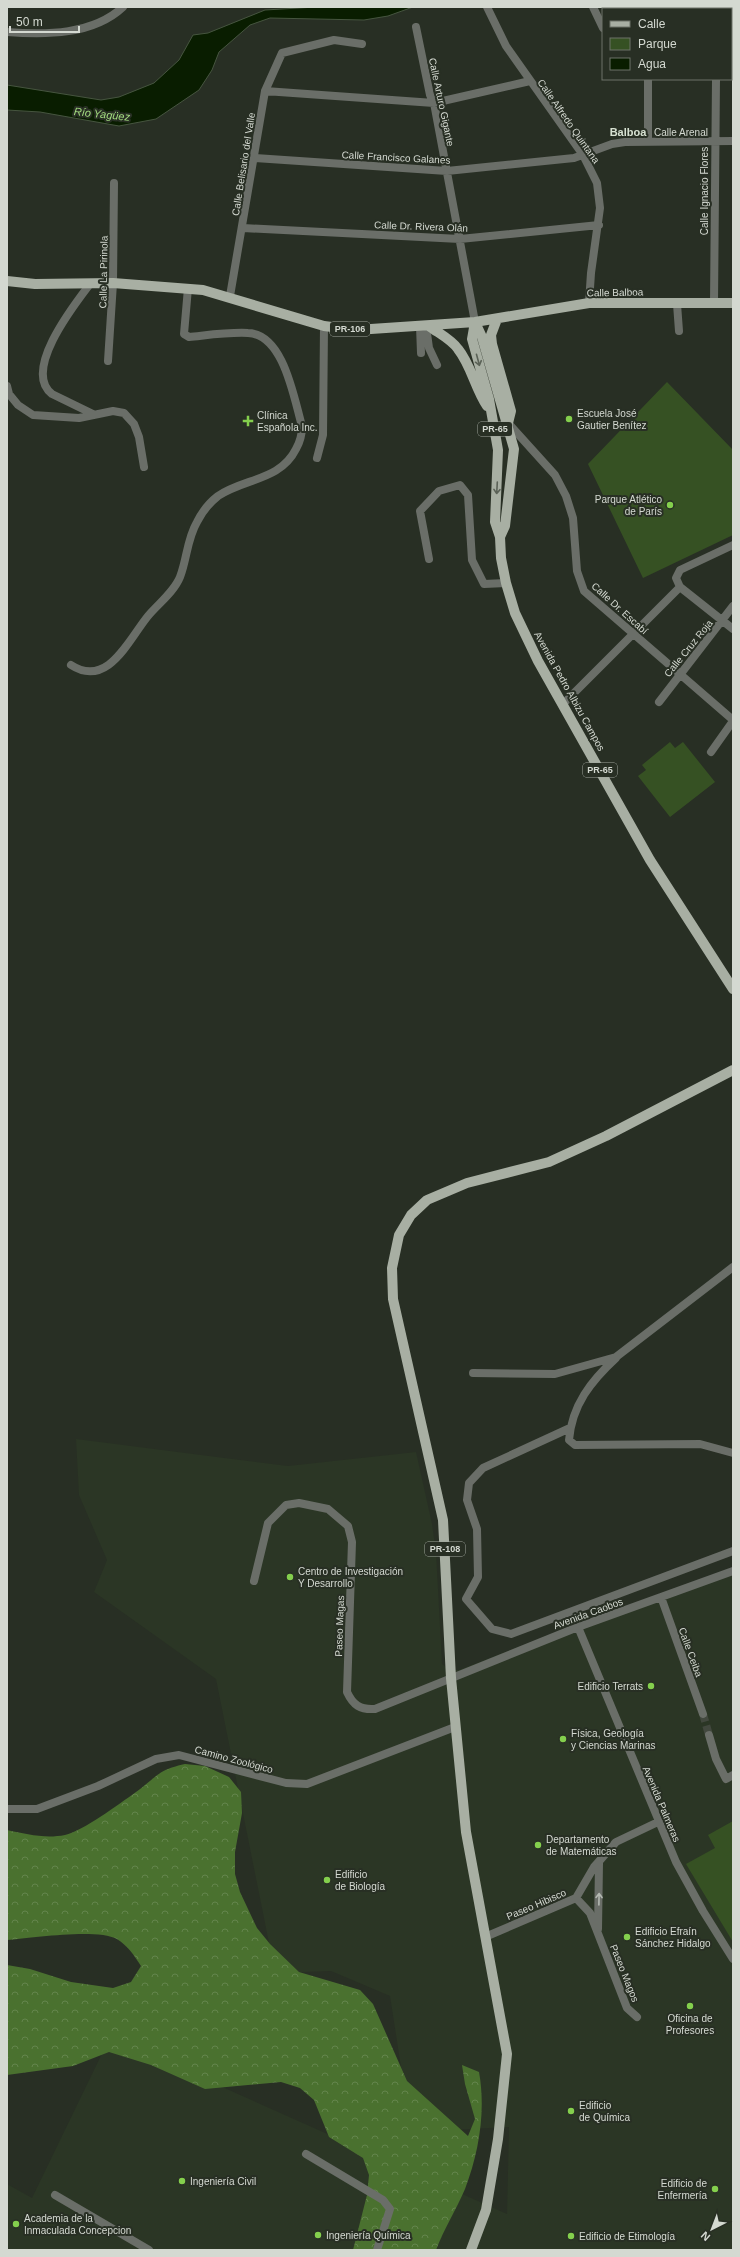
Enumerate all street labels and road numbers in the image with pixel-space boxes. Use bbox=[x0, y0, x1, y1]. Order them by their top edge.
street label: Calle Arturo Gigante bbox=[427, 57, 456, 148]
street label: Calle Alfredo Quintana bbox=[535, 77, 602, 166]
street label: Calle Belisario del Valle bbox=[230, 111, 257, 216]
street label: Calle Arenal bbox=[654, 127, 708, 138]
street label: Calle Ignacio Flores bbox=[699, 147, 710, 235]
street label: Calle Francisco Galanes bbox=[341, 149, 451, 166]
street label: Calle Dr. Rivera Olán bbox=[374, 219, 468, 234]
street label: Calle La Pirinola bbox=[97, 235, 110, 309]
street label: Calle Balboa bbox=[587, 286, 644, 298]
road number: PR-106 bbox=[330, 322, 370, 336]
road number: PR-65 bbox=[478, 422, 512, 436]
street label: Calle Dr. Escabí bbox=[589, 580, 650, 637]
street label: Calle Cruz Roja bbox=[662, 617, 715, 679]
street label: Avenida Pedro Albizu Campos bbox=[532, 630, 607, 753]
road number: PR-65 bbox=[583, 763, 617, 777]
road number: PR-108 bbox=[425, 1542, 465, 1556]
street label: Paseo Magas bbox=[333, 1595, 346, 1657]
street label: Avenida Caobos bbox=[552, 1596, 624, 1631]
street label: Calle Ceiba bbox=[677, 1626, 705, 1679]
street label: Camino Zoológico bbox=[194, 1744, 275, 1775]
street label: Avenida Palmeras bbox=[641, 1765, 682, 1844]
street label: Paseo Hibisco bbox=[505, 1887, 568, 1922]
street label: Paseo Magos bbox=[608, 1943, 641, 2004]

